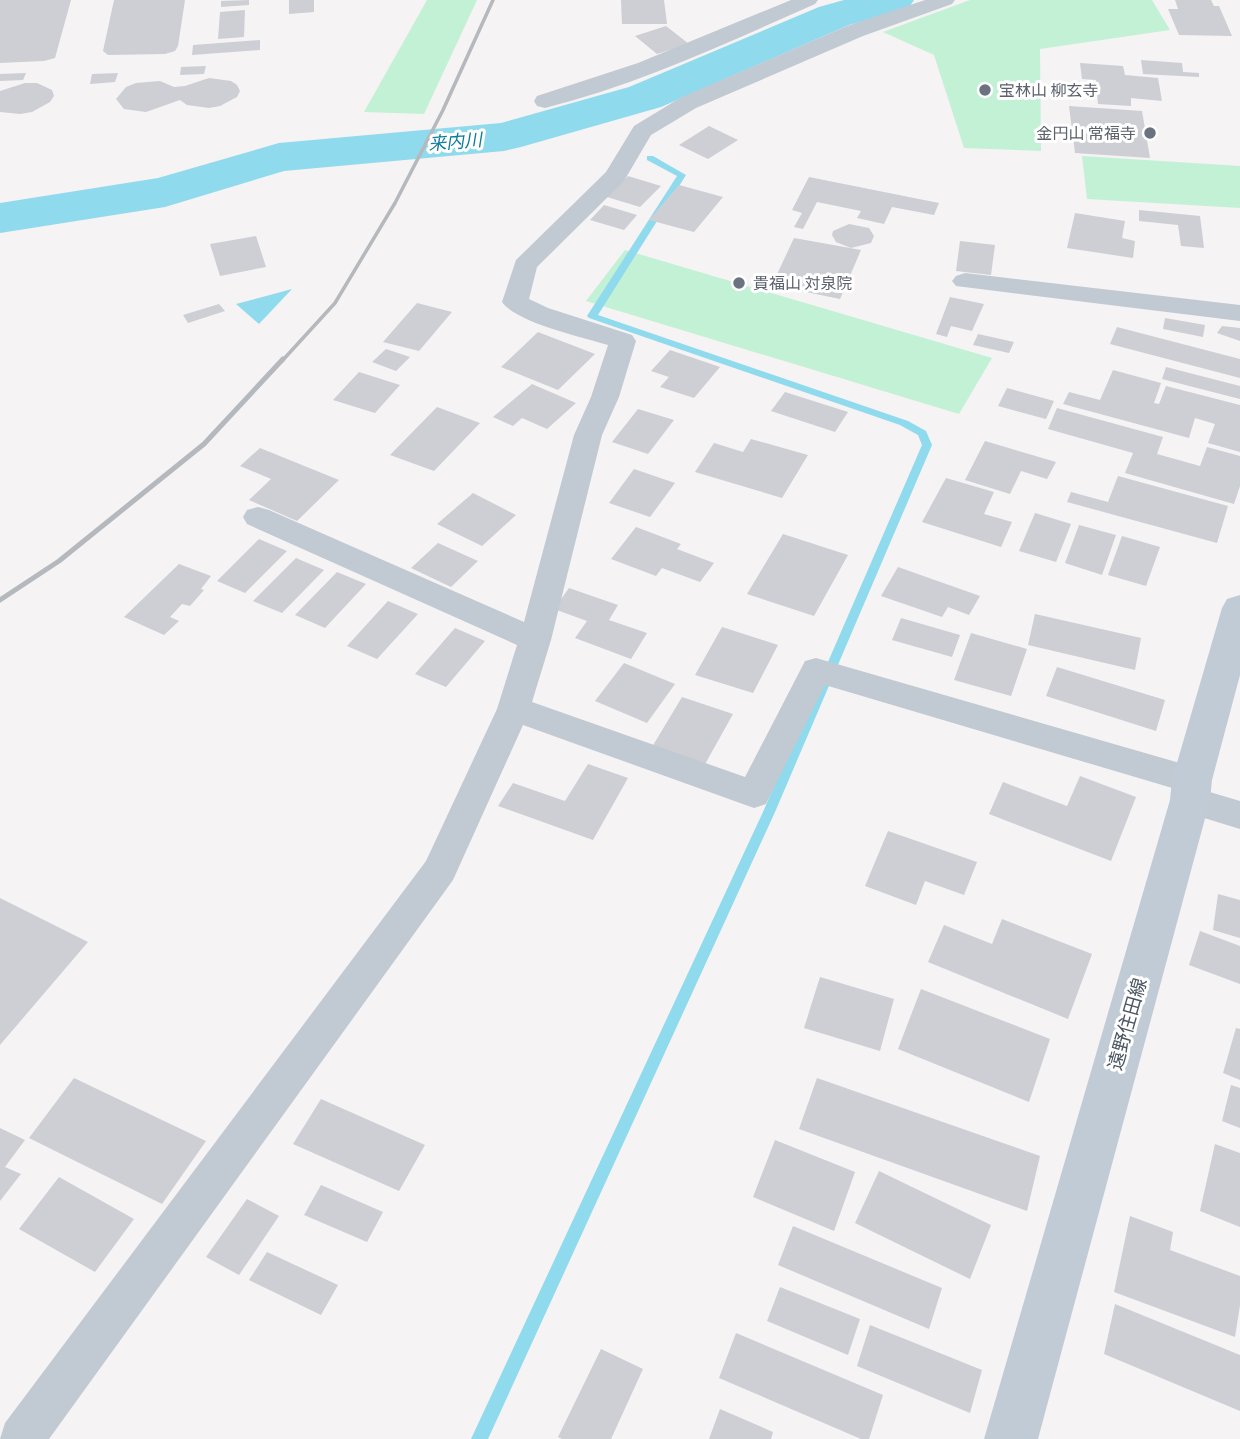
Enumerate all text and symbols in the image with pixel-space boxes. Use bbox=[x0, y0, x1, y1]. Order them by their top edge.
place label: 宝林山 柳玄寺 bbox=[999, 81, 1099, 100]
marker: 宝林山 柳玄寺 bbox=[977, 82, 993, 98]
place label: 金円山 常福寺 bbox=[1036, 124, 1136, 143]
marker: 金円山 常福寺 bbox=[1142, 125, 1158, 141]
water label: 来内川 bbox=[427, 129, 485, 155]
place label: 貴福山 対泉院 bbox=[753, 274, 853, 293]
marker: 貴福山 対泉院 bbox=[731, 275, 747, 291]
street label: 遠野住田線 bbox=[1103, 975, 1152, 1073]

